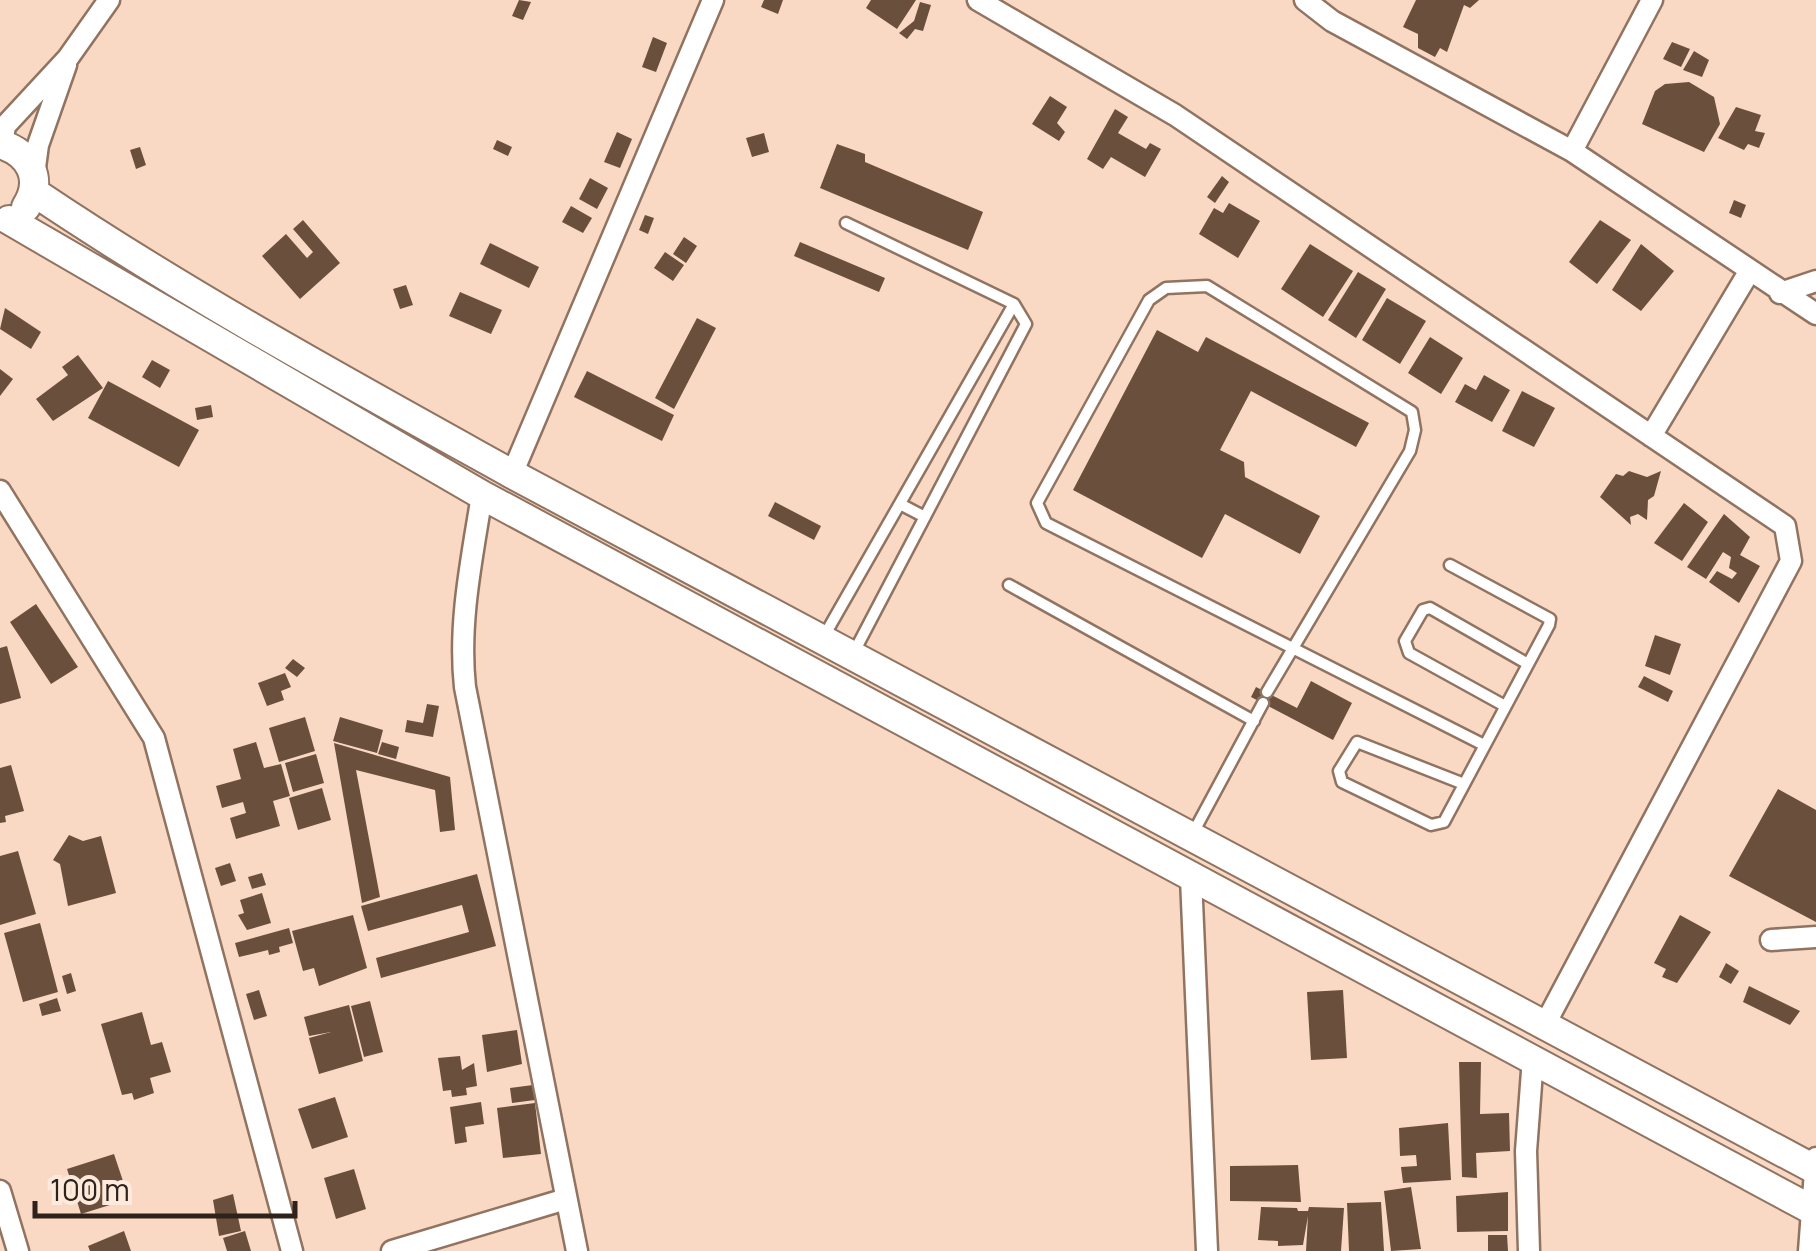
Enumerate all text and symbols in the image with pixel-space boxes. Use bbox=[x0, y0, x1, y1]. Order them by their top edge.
scale bar bbox=[35, 1156, 295, 1218]
text: 100 m bbox=[50, 1169, 130, 1210]

